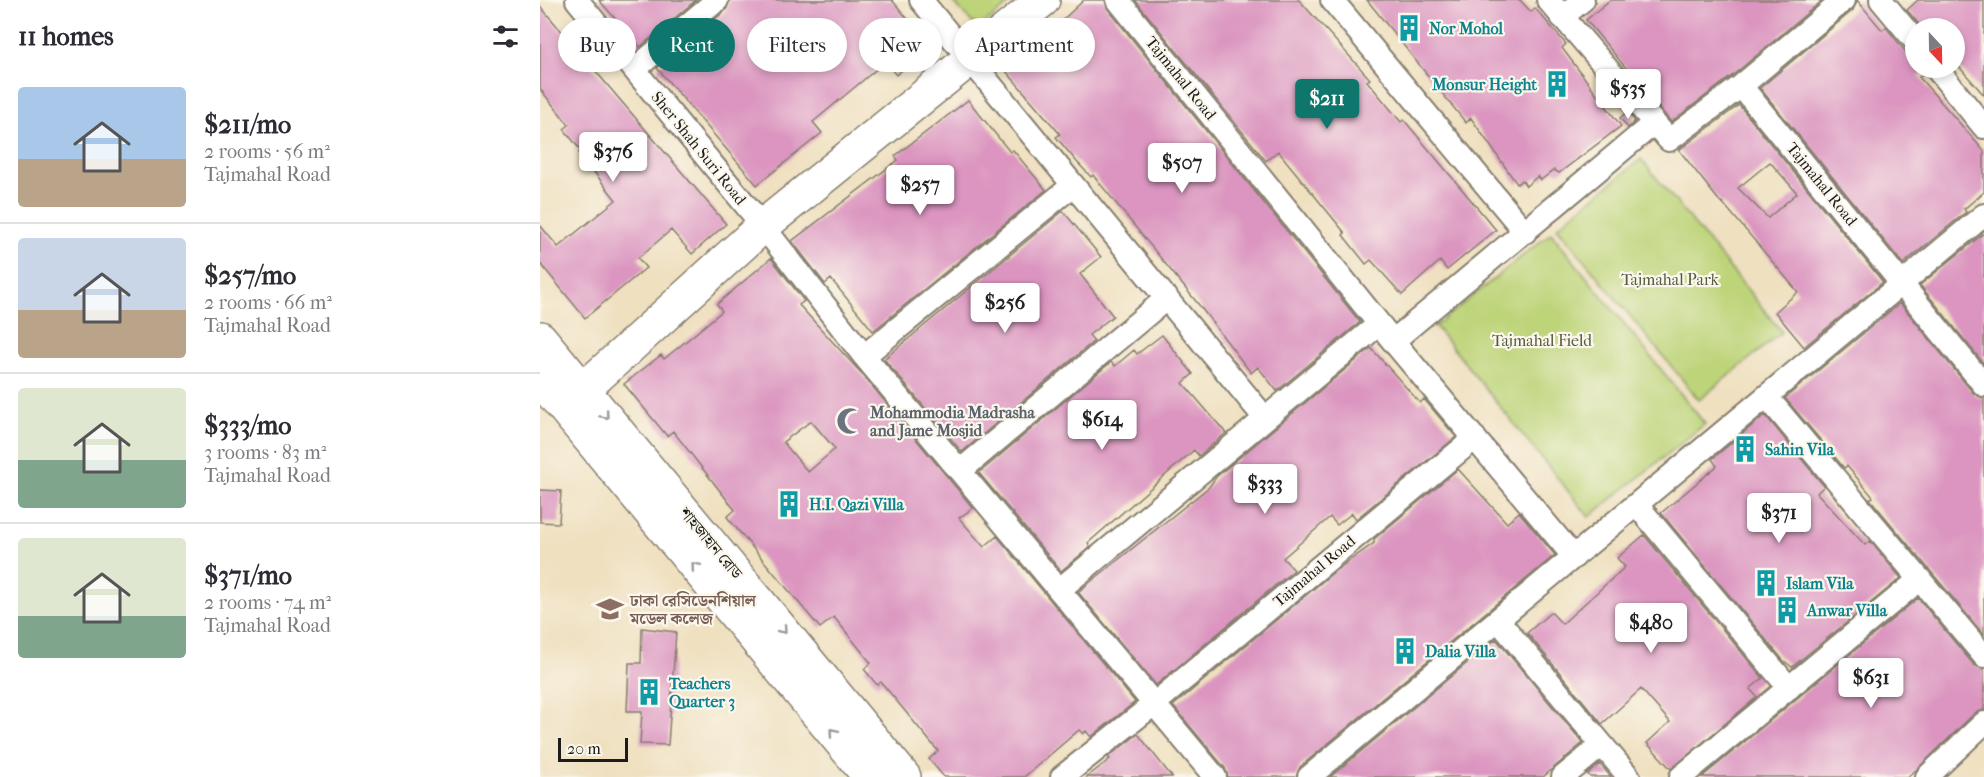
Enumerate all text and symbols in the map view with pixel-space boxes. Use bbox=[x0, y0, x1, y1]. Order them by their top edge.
building icon: Nor Mohol bbox=[1394, 13, 1424, 43]
chip: Buy bbox=[558, 18, 636, 72]
chip: Rent bbox=[648, 18, 735, 72]
chip: Filters bbox=[747, 18, 847, 72]
chip: New bbox=[859, 18, 942, 72]
chip: Apartment bbox=[954, 18, 1095, 72]
north arrow bbox=[1905, 18, 1965, 78]
map controls bbox=[1905, 18, 1965, 78]
place label: Nor Mohol bbox=[1429, 19, 1503, 38]
icon: filters bbox=[489, 20, 522, 53]
text: 11 homes bbox=[18, 21, 114, 52]
street label: Tajmahal Road bbox=[1142, 33, 1220, 124]
building icon: Monsur Height bbox=[1542, 69, 1572, 99]
pin: $535 bbox=[1592, 69, 1664, 120]
place label: Monsur Height bbox=[1431, 75, 1537, 95]
text: $535 bbox=[1610, 77, 1646, 100]
pin: $211 bbox=[1291, 79, 1363, 130]
text: $211 bbox=[1309, 87, 1345, 110]
street label: Sher Shah Suri Road bbox=[647, 88, 751, 209]
text: $211/mo bbox=[204, 109, 291, 140]
icon: home bbox=[66, 111, 138, 183]
pin: $376 bbox=[577, 132, 649, 183]
street label: Tajmahal Road bbox=[1783, 139, 1861, 230]
text: 2 rooms · 56 m² bbox=[204, 140, 330, 163]
text: $376 bbox=[593, 140, 633, 163]
pin: $507 bbox=[1146, 143, 1218, 194]
text: $507 bbox=[1162, 151, 1202, 174]
text: Tajmahal Road bbox=[204, 163, 331, 186]
pin: $257 bbox=[884, 165, 956, 216]
text: $257 bbox=[900, 173, 940, 196]
text: $257/mo bbox=[204, 260, 296, 291]
icon: home bbox=[66, 262, 138, 334]
park label: Tajmahal Park bbox=[1621, 270, 1720, 289]
pin: $256 bbox=[969, 283, 1041, 334]
text: 2 rooms · 66 m² bbox=[204, 291, 332, 314]
text: $256 bbox=[985, 291, 1025, 314]
text: Tajmahal Road bbox=[204, 314, 331, 337]
park label: Tajmahal Field bbox=[1492, 331, 1592, 350]
pin: $614 bbox=[1066, 400, 1138, 451]
place label: Mohammodia Madrasha and Jame Mosjid bbox=[869, 403, 1036, 441]
mosque icon: Mohammodia Madrasha and Jame Mosjid bbox=[835, 406, 865, 436]
one-way arrow bbox=[597, 408, 608, 419]
text: $614 bbox=[1082, 408, 1122, 431]
text: $333/mo bbox=[204, 410, 291, 441]
icon: home bbox=[66, 412, 138, 484]
building icon: Sahin Vila bbox=[1730, 434, 1760, 464]
place label: Sahin Vila bbox=[1765, 440, 1835, 459]
text: 3 rooms · 83 m² bbox=[204, 441, 327, 464]
text: Tajmahal Road bbox=[204, 464, 331, 487]
pin: $333 bbox=[1229, 464, 1301, 515]
text: $333 bbox=[1247, 472, 1283, 495]
building icon: H.I. Qazi Villa bbox=[774, 489, 804, 519]
pin: $371 bbox=[1743, 493, 1815, 544]
place label: H.I. Qazi Villa bbox=[809, 495, 904, 514]
text: $371 bbox=[1761, 501, 1797, 524]
street label: শাহজাহান রোড bbox=[675, 503, 747, 583]
street label: Tajmahal Road bbox=[1269, 531, 1359, 611]
text: $371/mo bbox=[204, 560, 292, 591]
icon: home bbox=[66, 562, 138, 634]
one-way arrow bbox=[691, 562, 702, 573]
building icon: Islam Vila bbox=[1751, 568, 1781, 598]
place label: Islam Vila bbox=[1786, 574, 1854, 593]
text: 2 rooms · 74 m² bbox=[204, 591, 331, 614]
place label: ঢাকা রেসিডেনশিয়াল মডেল কলেজ bbox=[629, 591, 757, 628]
school or university icon: ঢাকা রেসিডেনশিয়াল মডেল কলেজ bbox=[595, 594, 625, 624]
building icon: Anwar Villa bbox=[1772, 595, 1802, 625]
place label: Anwar Villa bbox=[1806, 601, 1888, 620]
pin: $480 bbox=[1615, 603, 1687, 654]
text: $480 bbox=[1629, 611, 1673, 634]
text: Tajmahal Road bbox=[204, 614, 331, 637]
one-way arrow bbox=[775, 623, 786, 634]
building icon: Dalia Villa bbox=[1390, 636, 1420, 666]
place label: Dalia Villa bbox=[1425, 642, 1497, 661]
pin: $631 bbox=[1835, 658, 1907, 709]
text: $631 bbox=[1852, 666, 1890, 689]
place label: Teachers Quarter 3 bbox=[668, 674, 735, 712]
building icon: Teachers Quarter 3 bbox=[634, 677, 664, 707]
one-way arrow bbox=[829, 728, 840, 739]
scale bar bbox=[558, 735, 628, 762]
text: 20 m bbox=[567, 739, 601, 758]

